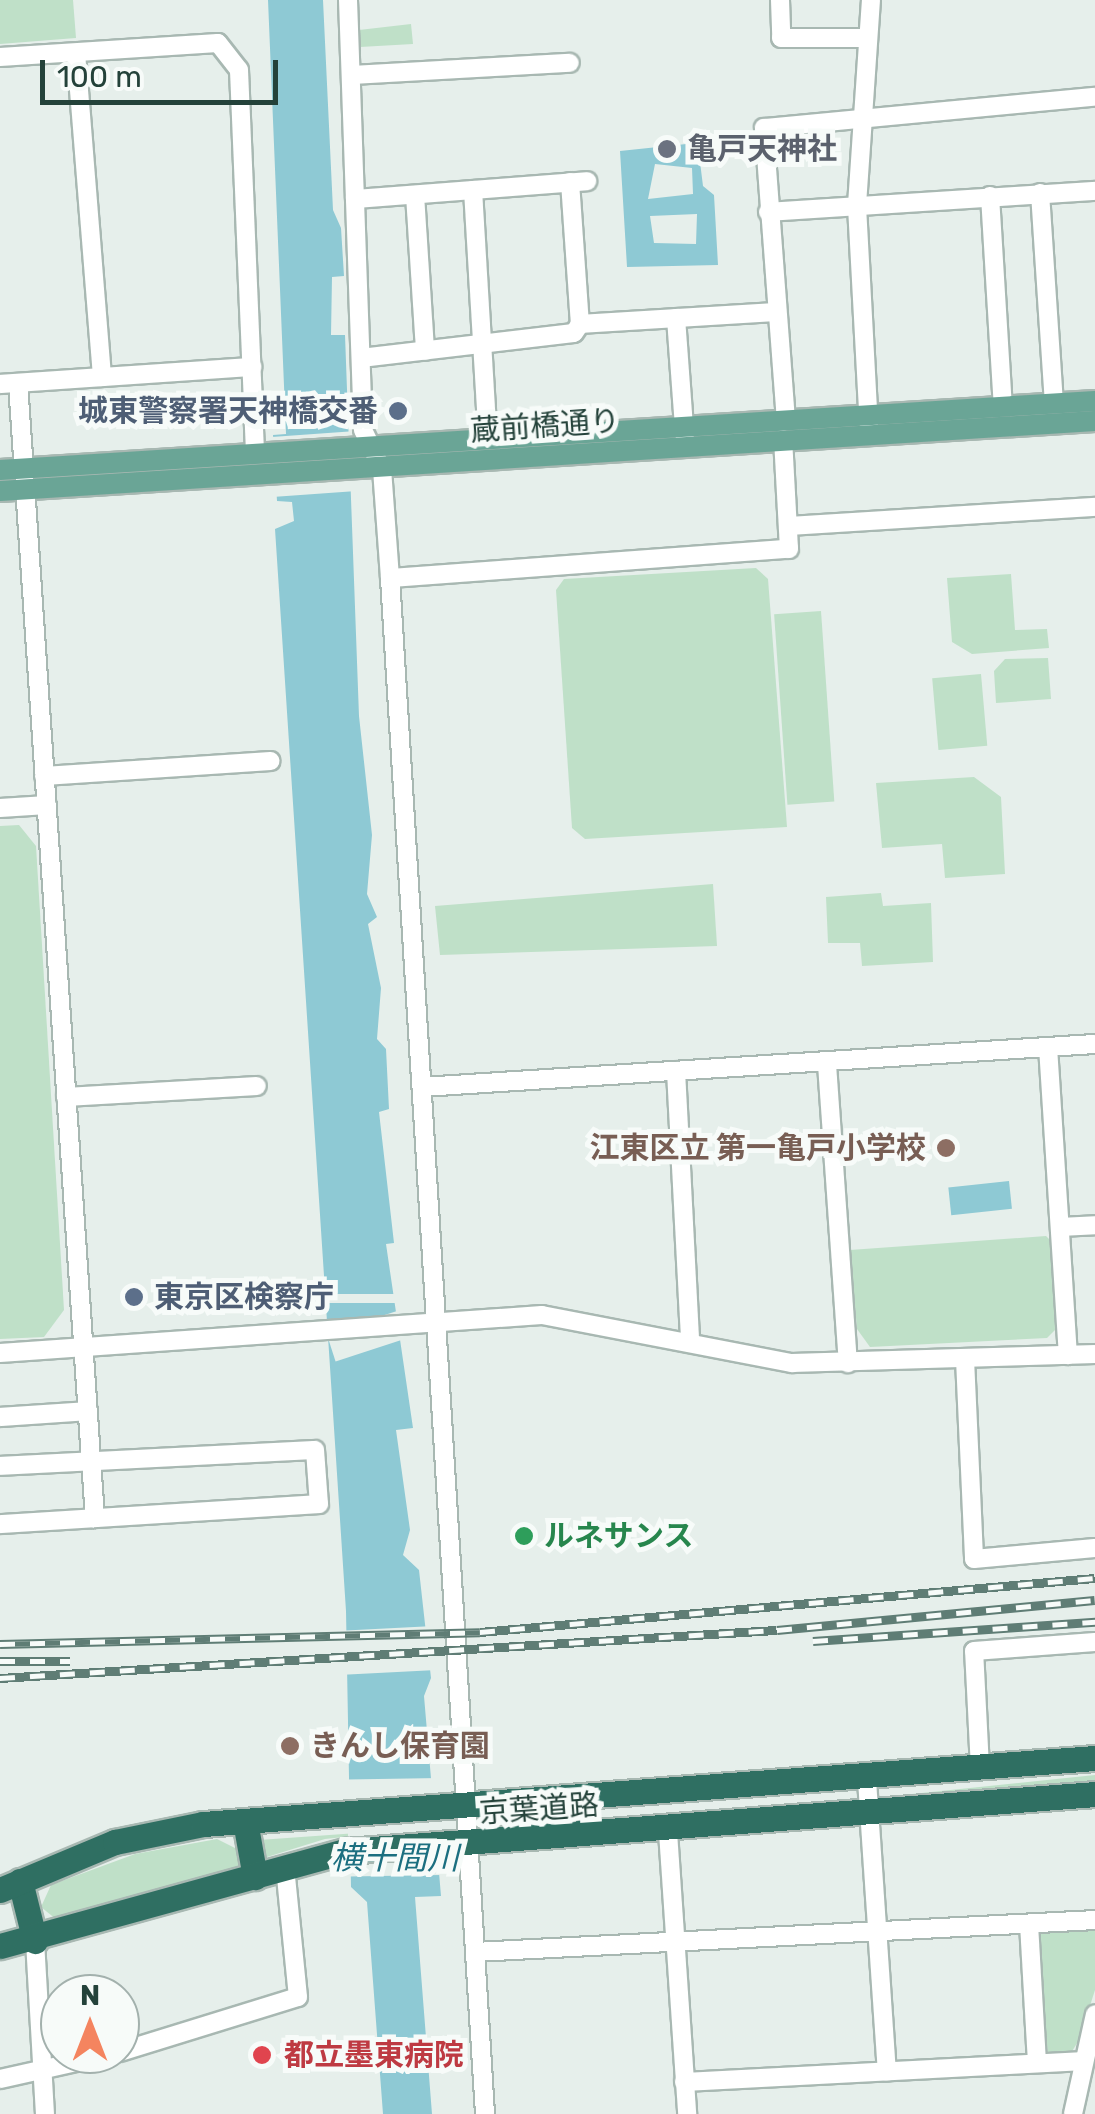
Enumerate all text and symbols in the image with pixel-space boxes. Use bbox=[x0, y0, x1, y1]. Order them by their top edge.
scale bar bbox=[45, 40, 282, 102]
text: 100 m bbox=[57, 59, 142, 95]
place label: 亀戸天神社 bbox=[687, 131, 837, 167]
marker: 亀戸天神社 bbox=[656, 138, 678, 160]
place label: 城東警察署天神橋交番 bbox=[78, 393, 378, 429]
marker: 城東警察署天神橋交番 bbox=[387, 400, 409, 422]
street label: 蔵前橋通り bbox=[469, 403, 621, 449]
place label: 江東区立 第一亀戸小学校 bbox=[590, 1130, 926, 1166]
marker: 江東区立 第一亀戸小学校 bbox=[935, 1137, 957, 1159]
place label: 東京区検察庁 bbox=[154, 1279, 334, 1315]
marker: 東京区検察庁 bbox=[123, 1286, 145, 1308]
place label: ルネサンス bbox=[544, 1518, 694, 1554]
marker: ルネサンス bbox=[513, 1525, 535, 1547]
place label: きんし保育園 bbox=[310, 1728, 490, 1764]
marker: きんし保育園 bbox=[279, 1735, 301, 1757]
street label: 京葉道路 bbox=[478, 1787, 600, 1831]
water label: 横十間川 bbox=[331, 1839, 459, 1877]
north arrow bbox=[40, 1974, 140, 2074]
text: N bbox=[80, 1979, 100, 2012]
place label: 都立墨東病院 bbox=[284, 2037, 464, 2073]
marker: 都立墨東病院 bbox=[249, 2042, 275, 2068]

